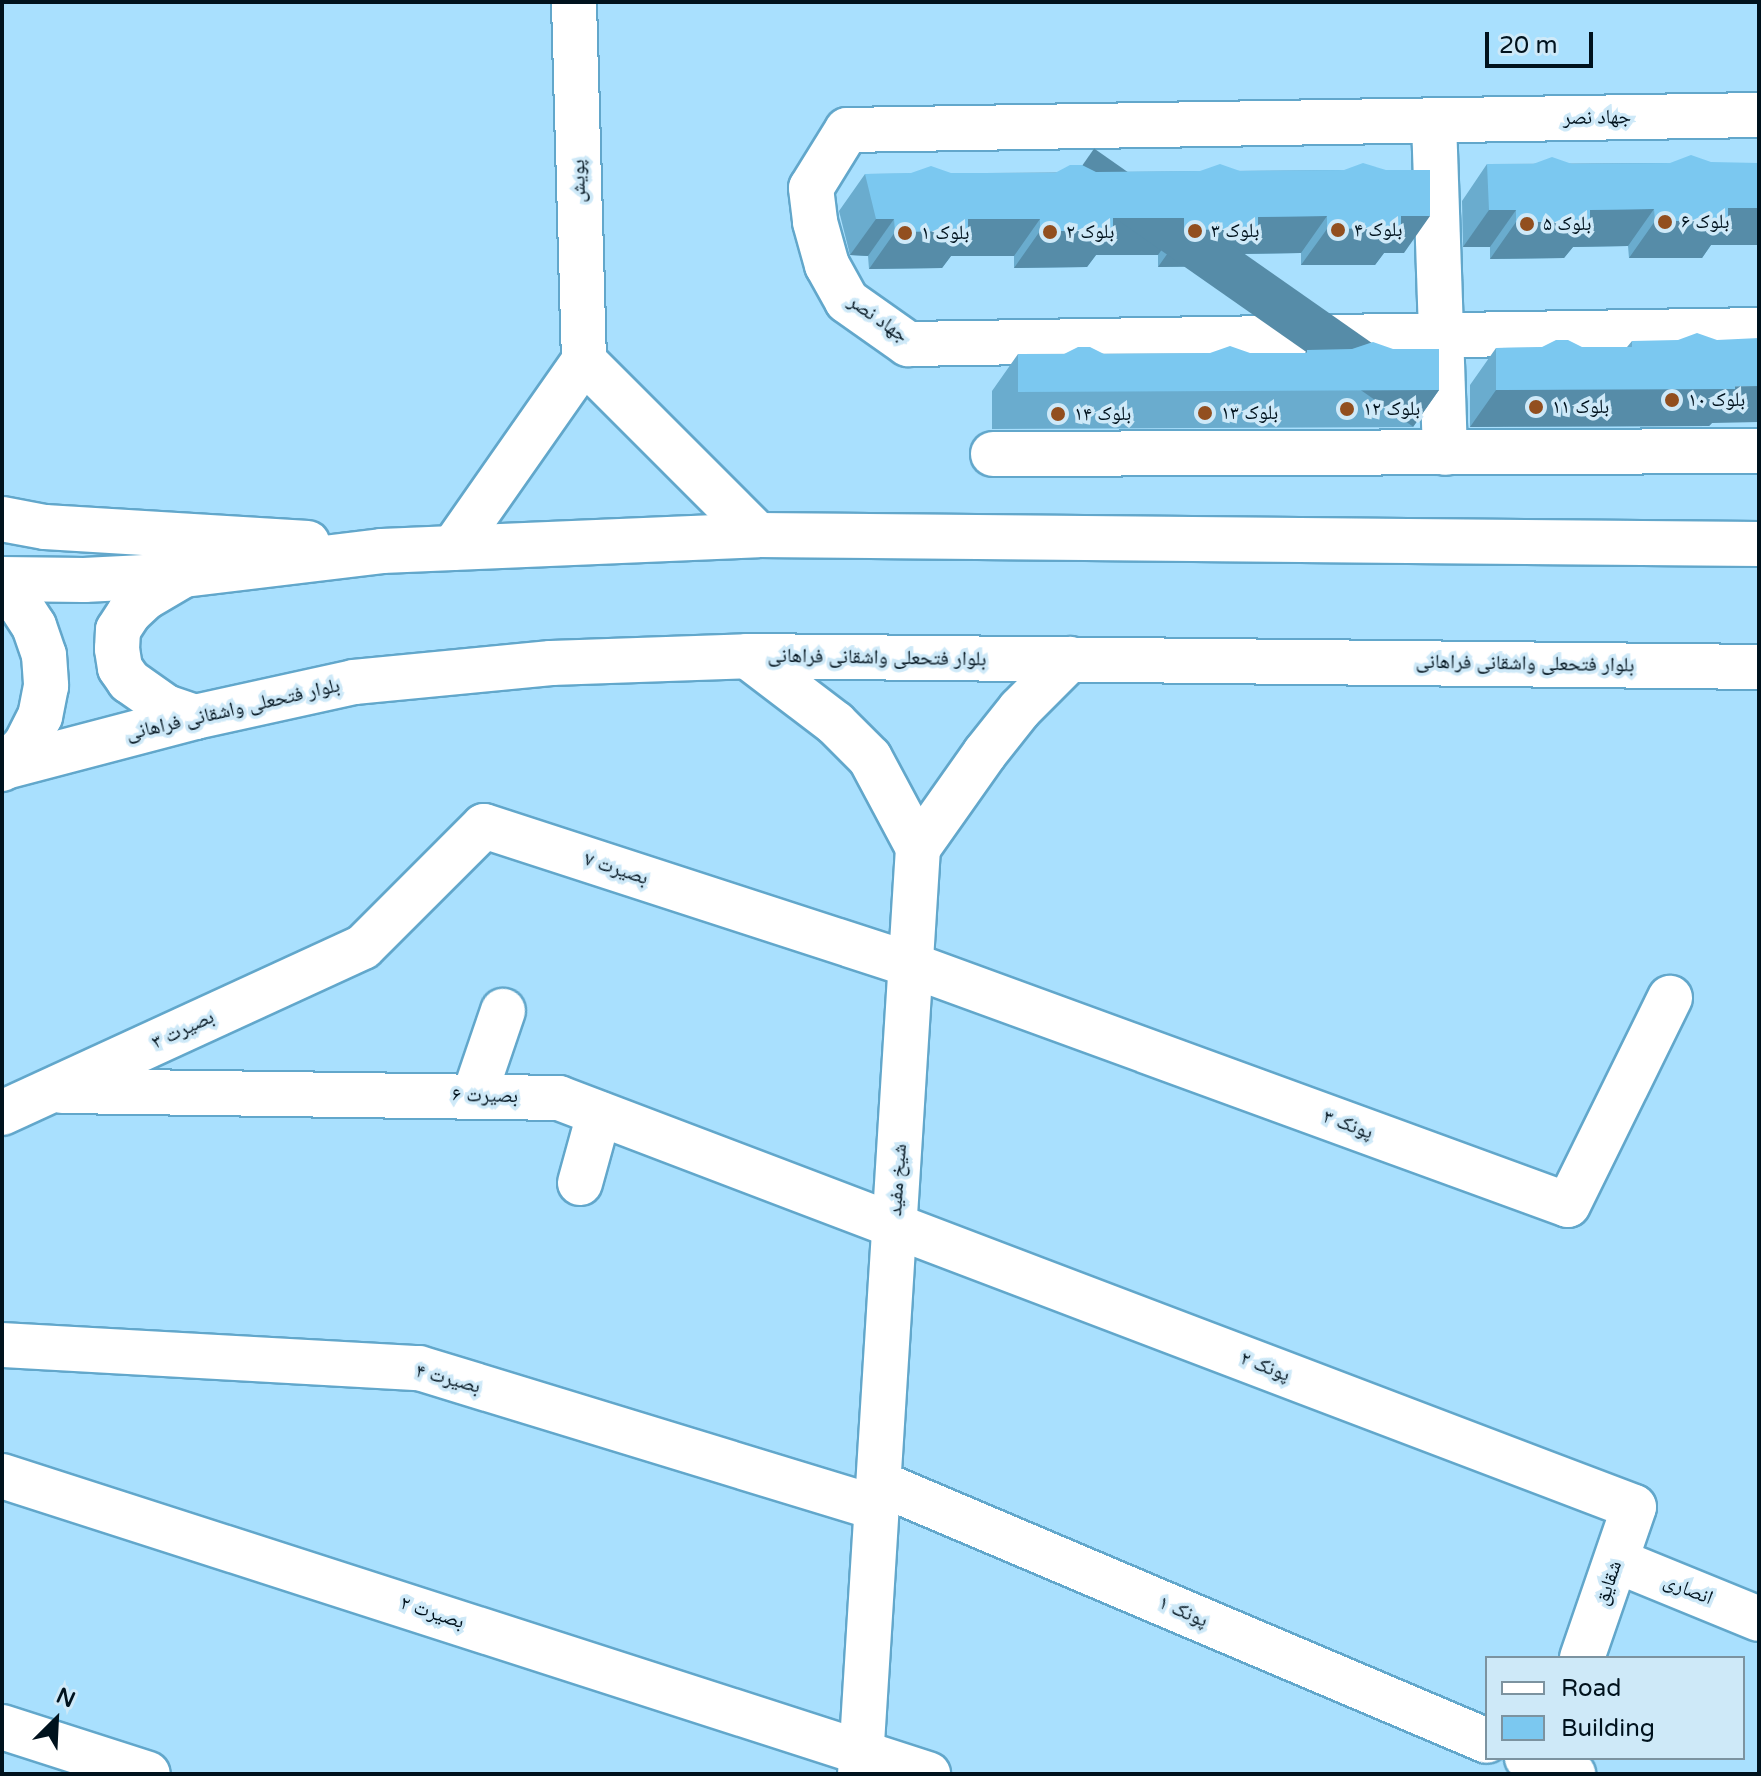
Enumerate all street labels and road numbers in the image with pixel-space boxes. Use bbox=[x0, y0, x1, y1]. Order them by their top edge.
street label: جهاد نصر bbox=[1563, 105, 1631, 131]
street label: پویش bbox=[567, 159, 591, 203]
street label: جهاد نصر bbox=[843, 290, 913, 348]
street label: بلوار فتحعلی واشقانی فراهانی bbox=[767, 644, 987, 672]
street label: بلوار فتحعلی واشقانی فراهانی bbox=[1415, 650, 1635, 678]
street label: بلوار فتحعلی واشقانی فراهانی bbox=[124, 674, 342, 746]
street label: بصیرت ۷ bbox=[581, 847, 651, 891]
street label: بصیرت ۳ bbox=[148, 1005, 218, 1055]
street label: بصیرت ۶ bbox=[452, 1083, 518, 1109]
street label: پونک ۳ bbox=[1320, 1105, 1376, 1145]
street label: شیخ مفید bbox=[884, 1143, 912, 1217]
street label: پونک ۲ bbox=[1237, 1347, 1293, 1387]
street label: بصیرت ۴ bbox=[413, 1359, 483, 1399]
street label: شقایق bbox=[1590, 1558, 1628, 1608]
street label: انصاری bbox=[1660, 1569, 1716, 1611]
street label: بصیرت ۲ bbox=[397, 1591, 467, 1635]
street label: پونک ۱ bbox=[1155, 1591, 1211, 1633]

